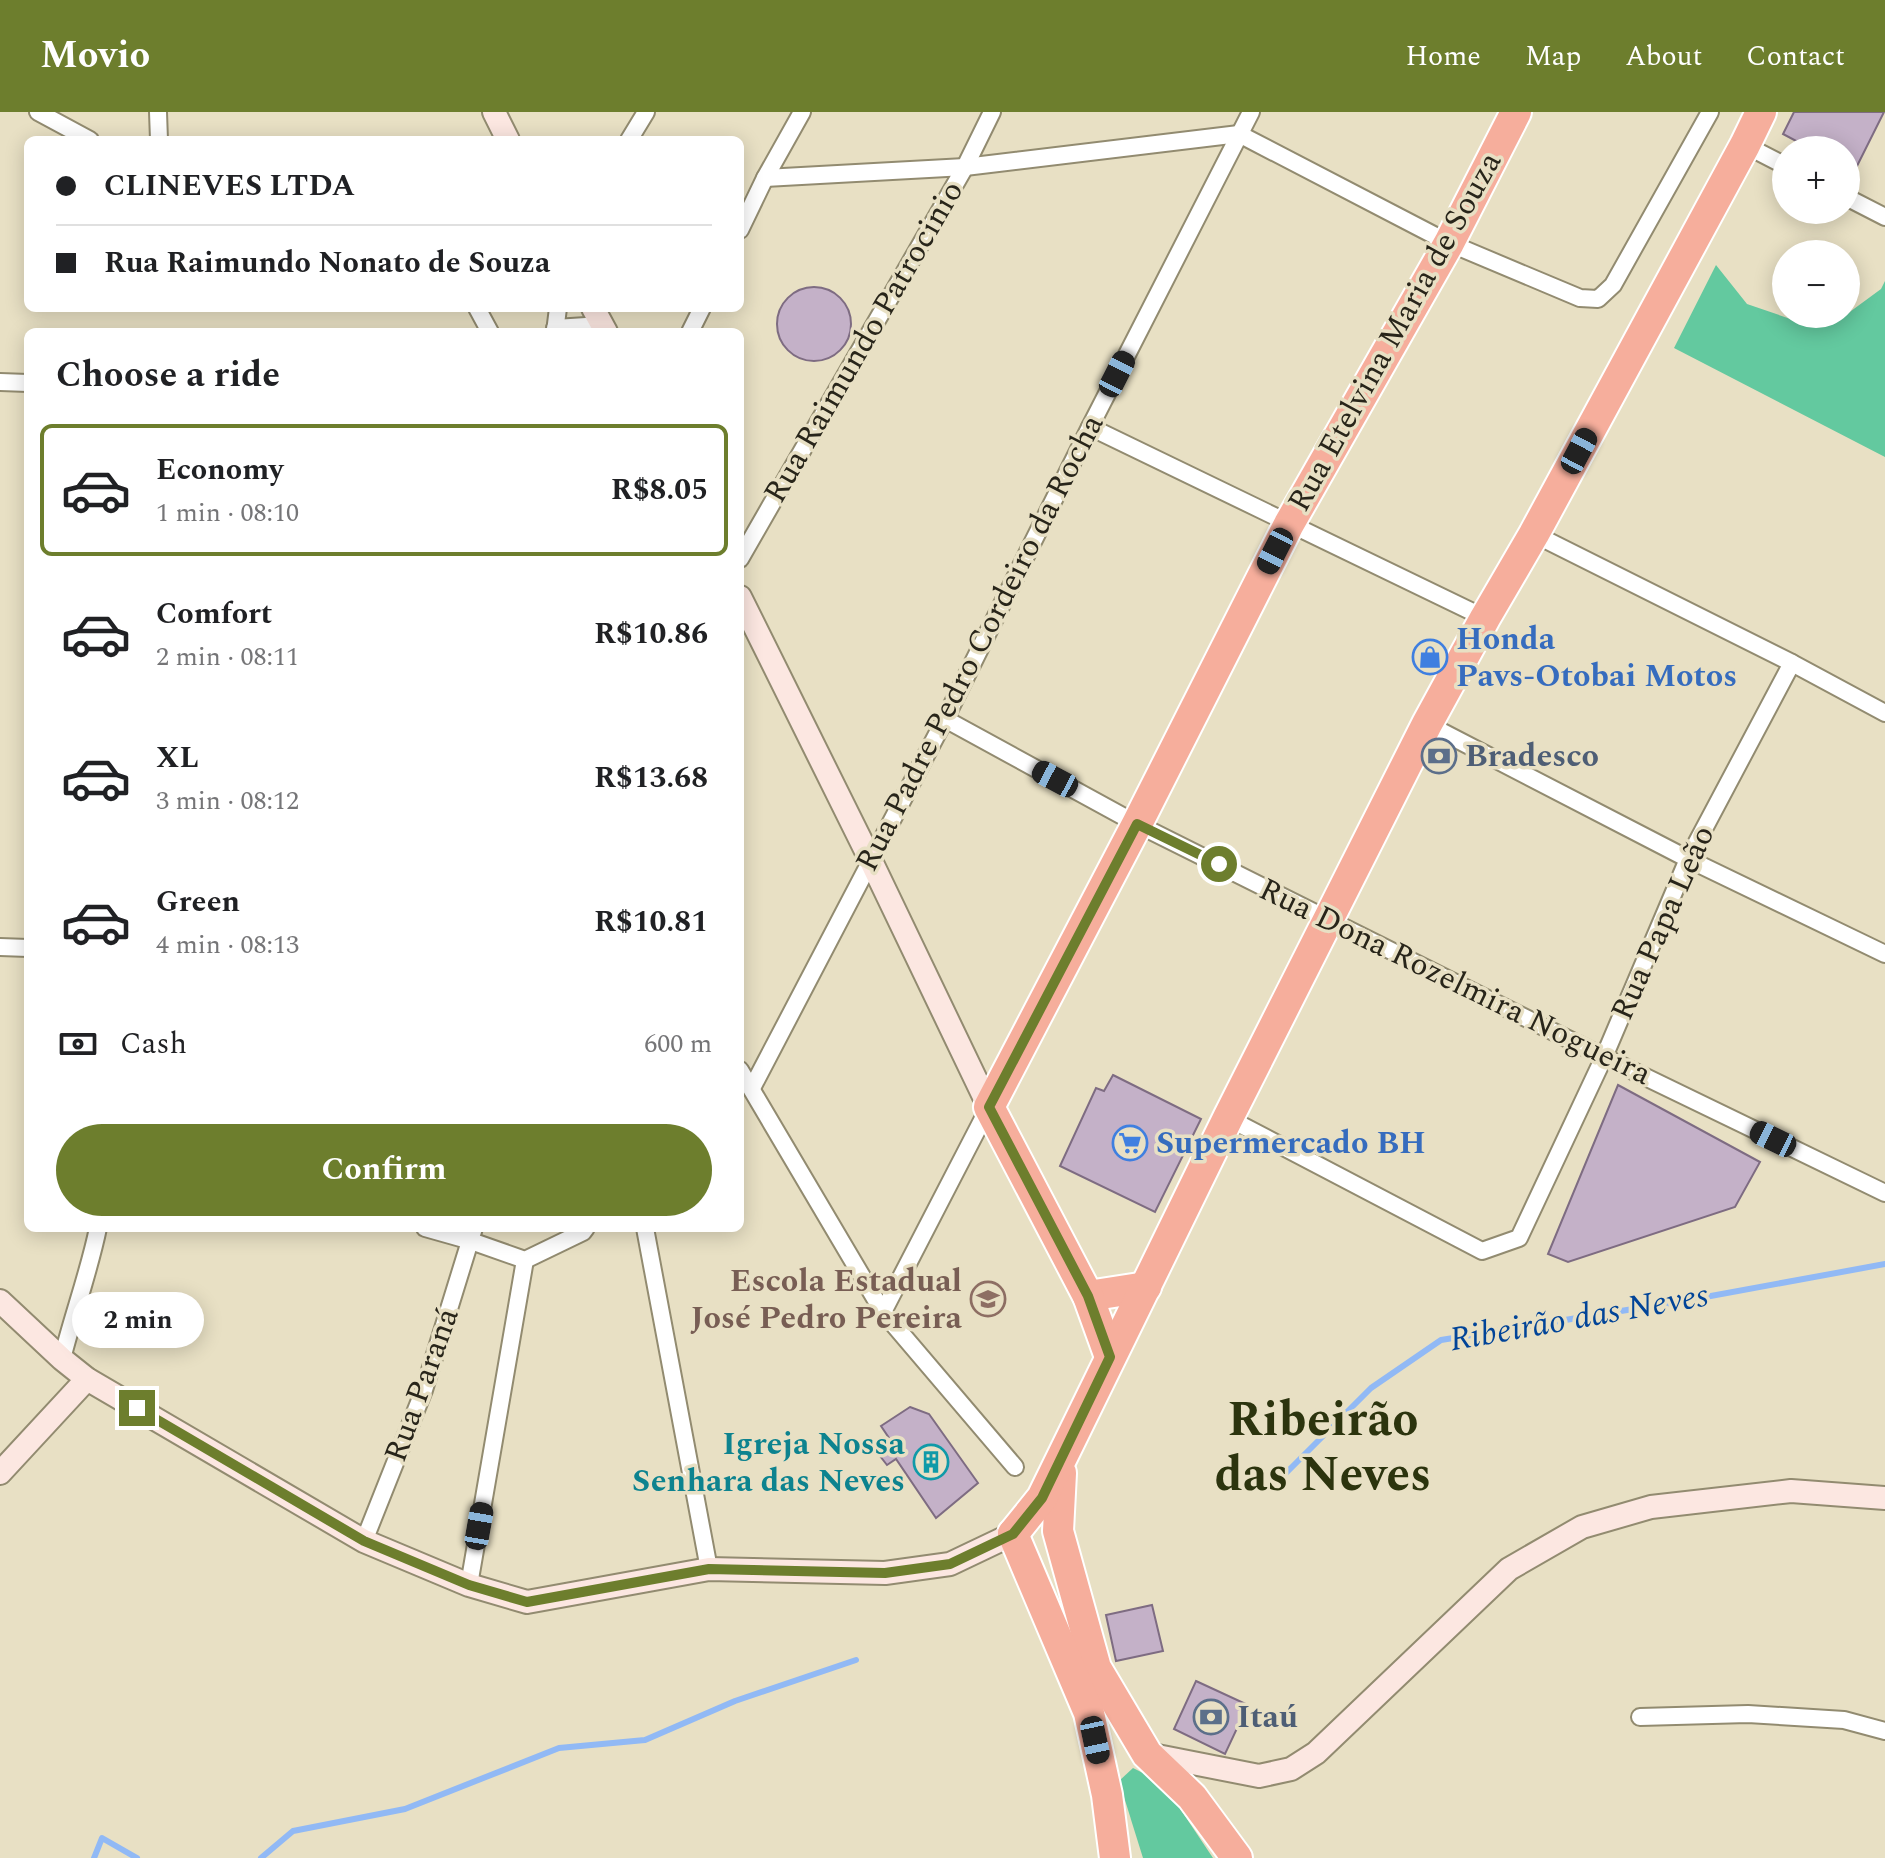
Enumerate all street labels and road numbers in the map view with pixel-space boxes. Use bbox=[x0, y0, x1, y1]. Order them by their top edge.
street label: Rua Etelvina Maria de Souza bbox=[1275, 143, 1515, 521]
street label: Rua Raimundo Patrocinio bbox=[751, 171, 977, 513]
street label: Rua Padre Pedro Cordeiro da Rocha bbox=[843, 405, 1117, 880]
street label: Rua Papa Leão bbox=[1598, 818, 1728, 1028]
street label: Rua Dona Rozelmira Nogueira bbox=[1250, 865, 1660, 1099]
street label: Rua Paraná bbox=[371, 1301, 473, 1469]

